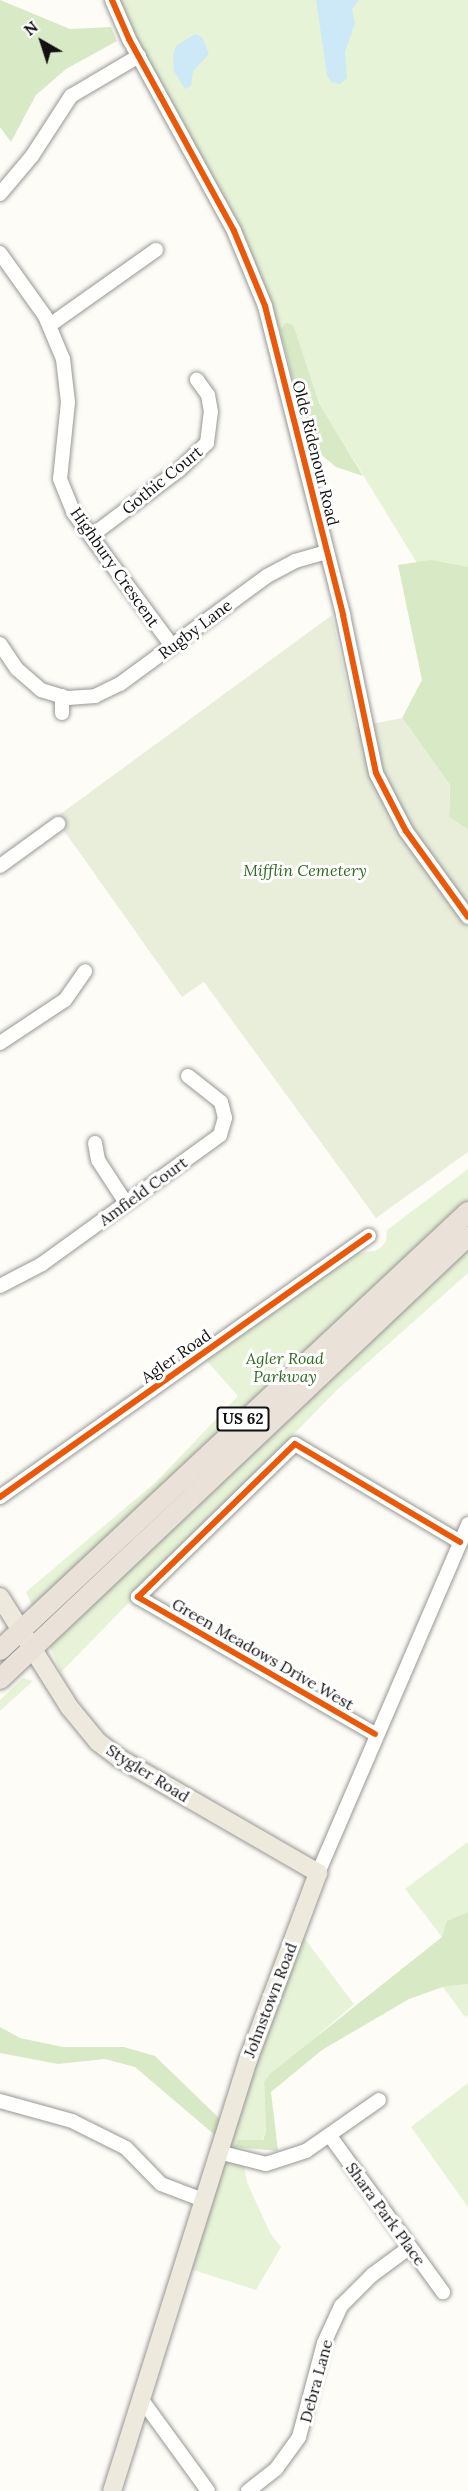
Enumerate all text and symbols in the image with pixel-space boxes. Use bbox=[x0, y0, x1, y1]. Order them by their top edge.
north arrow bbox=[12, 12, 72, 72]
text: N bbox=[20, 16, 42, 40]
street label: Olde Ridenour Road bbox=[289, 378, 343, 528]
street label: Gothic Court bbox=[118, 442, 206, 518]
street label: Highbury Crescent bbox=[67, 504, 163, 630]
street label: Rugby Lane bbox=[155, 595, 235, 663]
park label: Mifflin Cemetery bbox=[243, 860, 367, 880]
street label: Amfield Court bbox=[95, 1153, 191, 1229]
street label: Agler Road bbox=[138, 1325, 214, 1387]
park label: Agler Road Parkway bbox=[246, 1348, 324, 1386]
road number: US 62 bbox=[216, 1407, 270, 1431]
street label: Green Meadows Drive West bbox=[169, 1594, 357, 1714]
street label: Stygler Road bbox=[103, 1740, 193, 1806]
street label: Johnstown Road bbox=[239, 1940, 301, 2060]
street label: Shara Park Place bbox=[342, 2159, 430, 2269]
street label: Debra Lane bbox=[296, 2337, 336, 2425]

